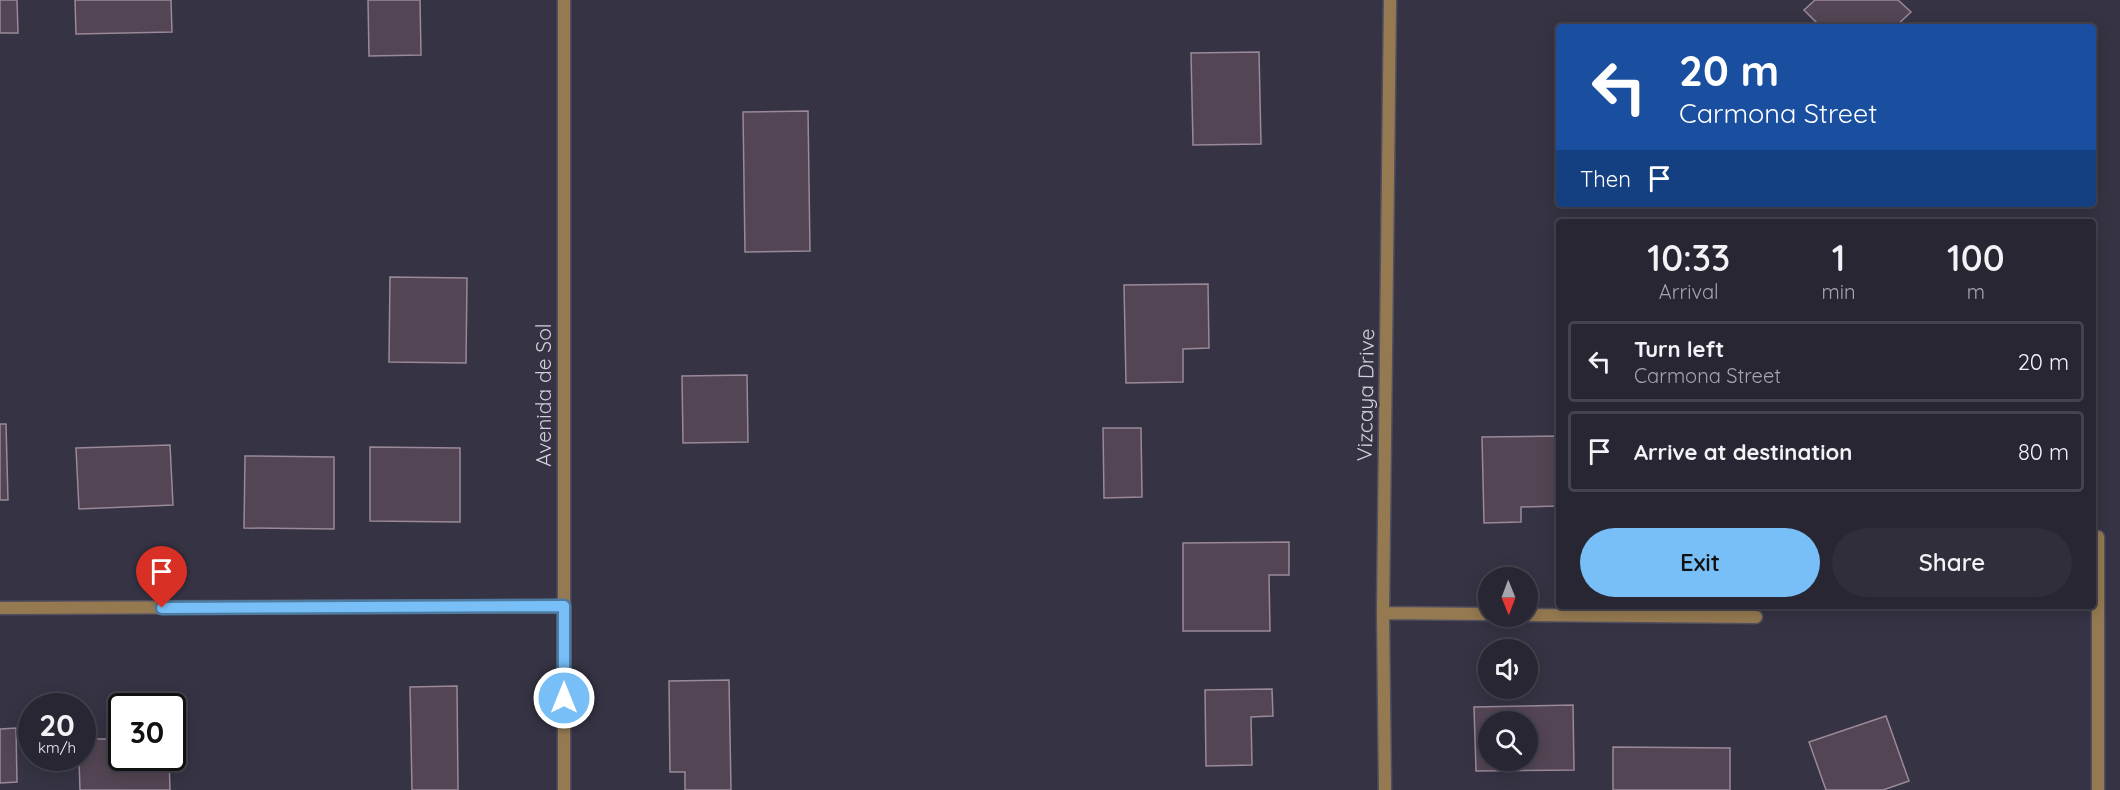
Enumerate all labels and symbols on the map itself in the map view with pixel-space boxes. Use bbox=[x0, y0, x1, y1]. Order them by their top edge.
street label: Avenida de Sol bbox=[530, 323, 556, 467]
street label: Vizcaya Drive bbox=[1351, 328, 1379, 462]
pin bbox=[136, 546, 187, 608]
north arrow bbox=[1478, 567, 1538, 627]
position arrow bbox=[532, 666, 596, 730]
speed limit sign: 30 bbox=[108, 693, 186, 771]

